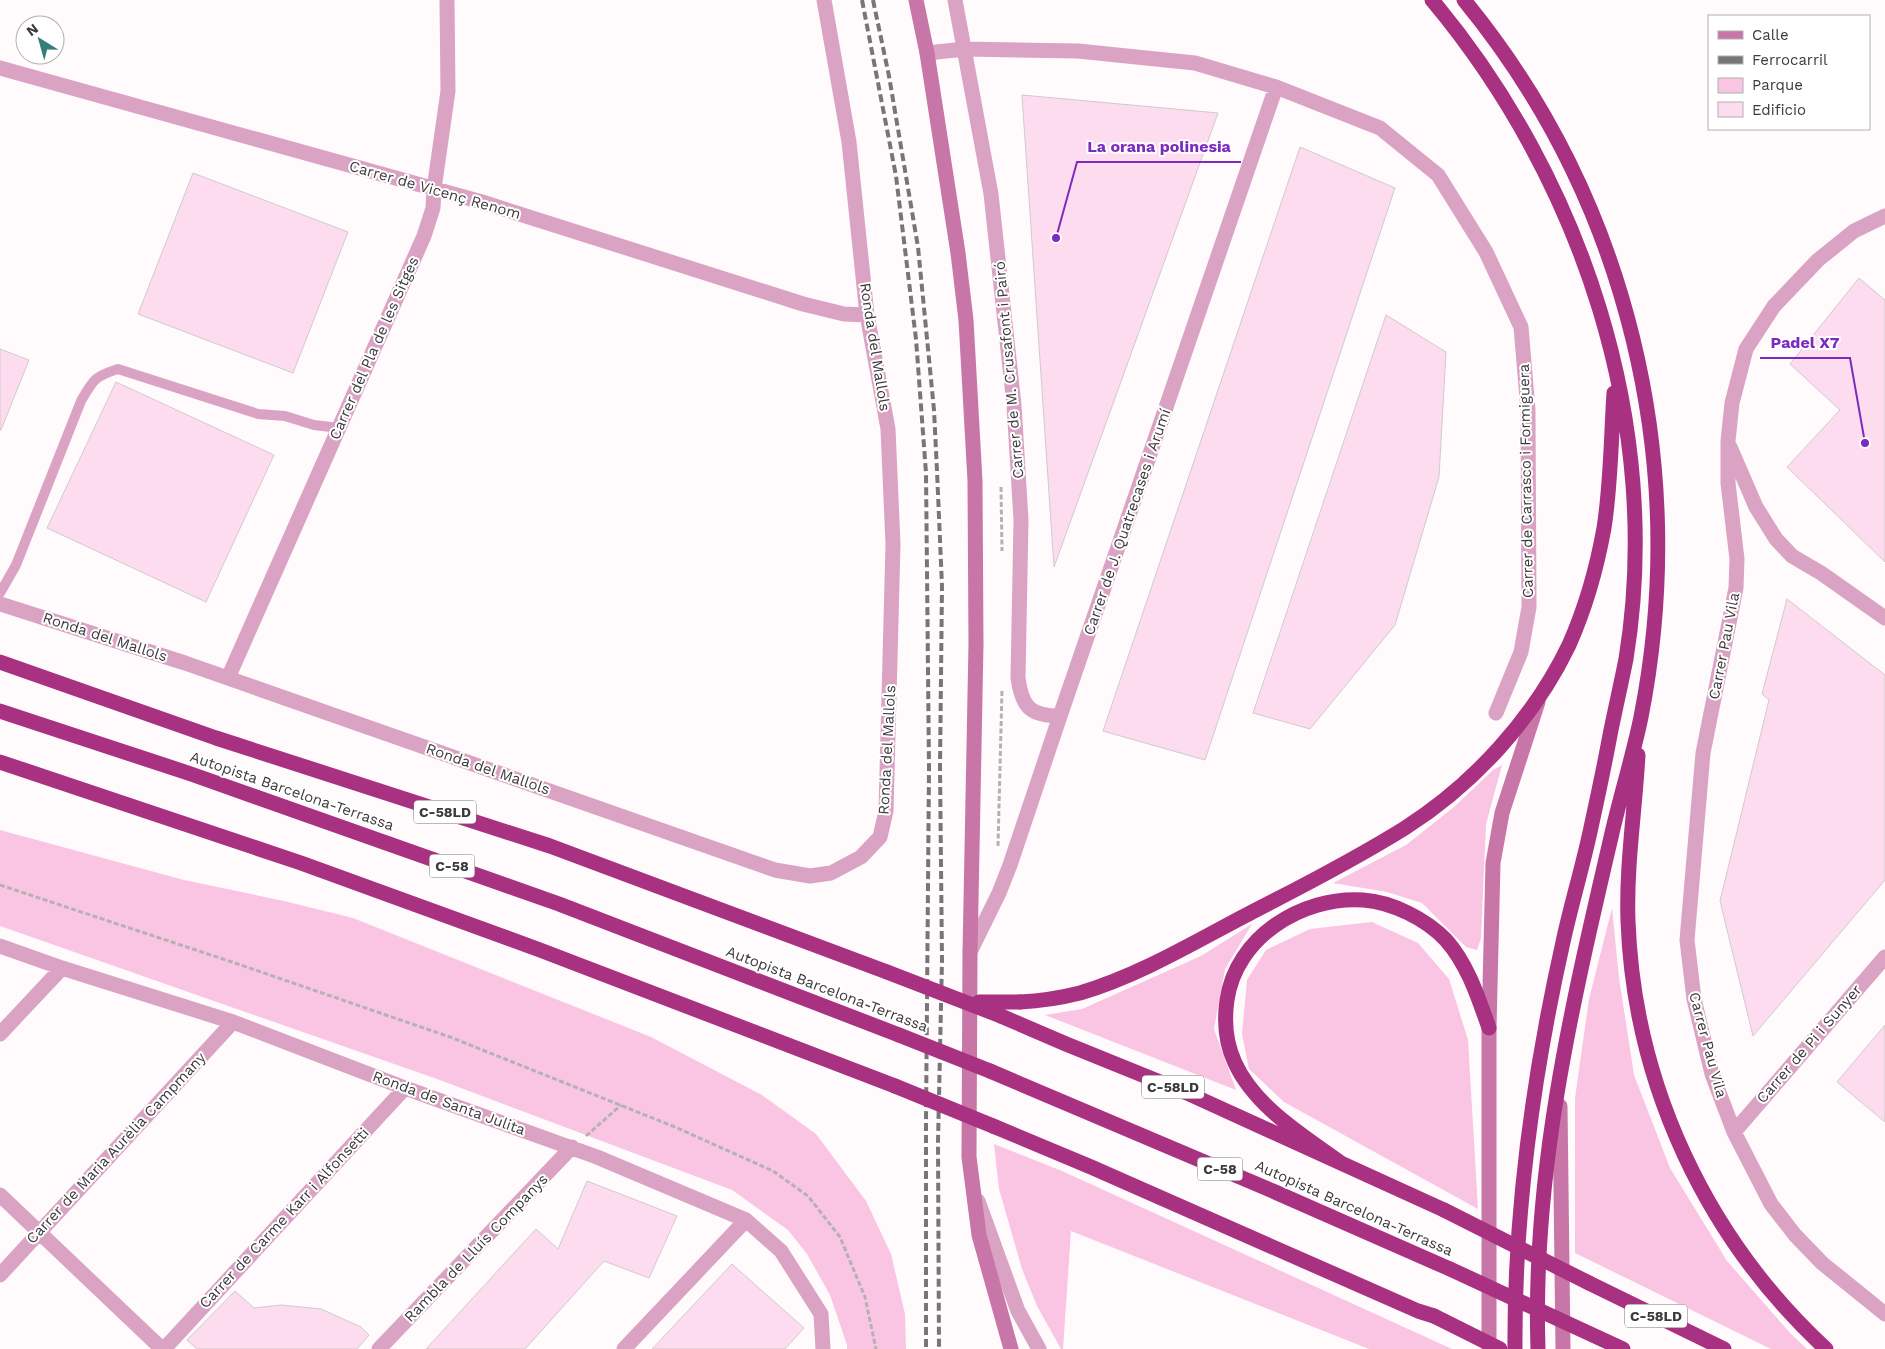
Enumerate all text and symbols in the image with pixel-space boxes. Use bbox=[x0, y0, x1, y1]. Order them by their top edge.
north arrow bbox=[15, 15, 65, 65]
legend bbox=[1708, 15, 1870, 130]
text: N bbox=[23, 20, 41, 39]
text: Calle bbox=[1752, 26, 1789, 44]
text: Ferrocarril bbox=[1752, 51, 1828, 69]
text: Parque bbox=[1752, 76, 1803, 94]
text: Edificio bbox=[1752, 101, 1806, 119]
callout: La orana polinesia bbox=[1077, 131, 1241, 162]
text: La orana polinesia bbox=[1087, 137, 1232, 156]
street label: Carrer de Vicenç Renom bbox=[347, 157, 523, 223]
street label: Carrer del Pla de les Sitges bbox=[325, 254, 423, 442]
street label: Carrer de M. Crusafont i Pairó bbox=[991, 260, 1027, 480]
street label: Ronda del Mallols bbox=[856, 281, 894, 413]
callout: Padel X7 bbox=[1760, 327, 1850, 358]
text: Padel X7 bbox=[1770, 333, 1840, 352]
street label: Carrer de Carrasco i Formiguera bbox=[1515, 363, 1537, 598]
street label: Carrer de J. Quatrecases i Arumí bbox=[1080, 406, 1174, 638]
street label: Carrer Pau Vila bbox=[1705, 590, 1743, 701]
street label: Ronda del Mallols bbox=[40, 608, 170, 666]
street label: Ronda del Mallols bbox=[875, 685, 899, 815]
street label: Ronda del Mallols bbox=[424, 739, 552, 799]
street label: Autopista Barcelona-Terrassa bbox=[188, 748, 397, 835]
road number: C-58LD bbox=[414, 800, 476, 824]
road number: C-58 bbox=[430, 854, 474, 878]
street label: Autopista Barcelona-Terrassa bbox=[724, 942, 931, 1036]
street label: Carrer de Pi i Sunyer bbox=[1753, 981, 1865, 1107]
street label: Carrer Pau Vila bbox=[1685, 990, 1731, 1100]
street label: Carrer de Maria Aurèlia Campmany bbox=[22, 1048, 210, 1247]
street label: Ronda de Santa Julita bbox=[370, 1067, 528, 1139]
road number: C-58LD bbox=[1142, 1076, 1204, 1098]
street label: Carrer de Carme Karr i Alfonsetti bbox=[195, 1124, 373, 1312]
street label: Autopista Barcelona-Terrassa bbox=[1252, 1156, 1456, 1260]
road number: C-58 bbox=[1198, 1158, 1242, 1180]
street label: Rambla de Lluís Companys bbox=[400, 1170, 552, 1326]
road number: C-58LD bbox=[1625, 1304, 1687, 1328]

